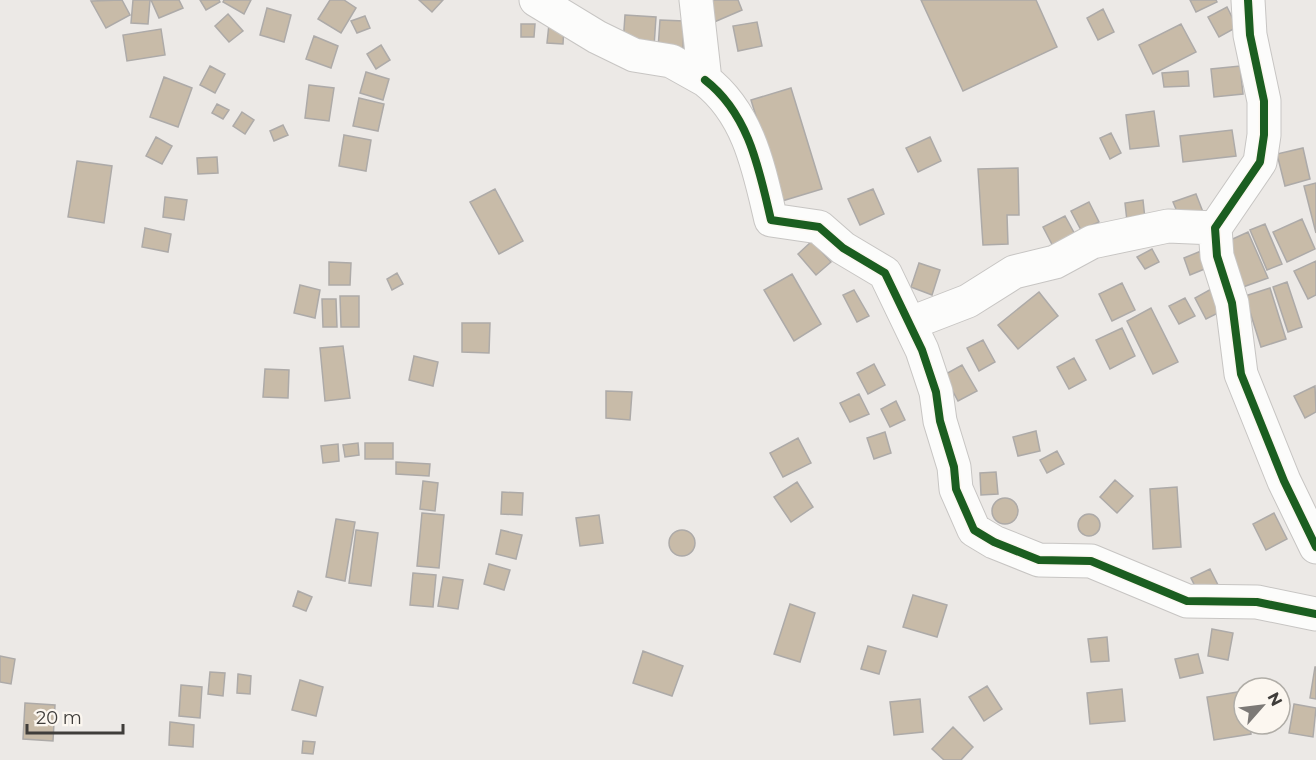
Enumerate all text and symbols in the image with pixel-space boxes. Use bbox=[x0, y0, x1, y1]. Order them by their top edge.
north arrow bbox=[1232, 676, 1292, 736]
text: N bbox=[1263, 689, 1286, 709]
scale bar bbox=[27, 697, 123, 735]
text: 20 m bbox=[36, 707, 82, 729]

